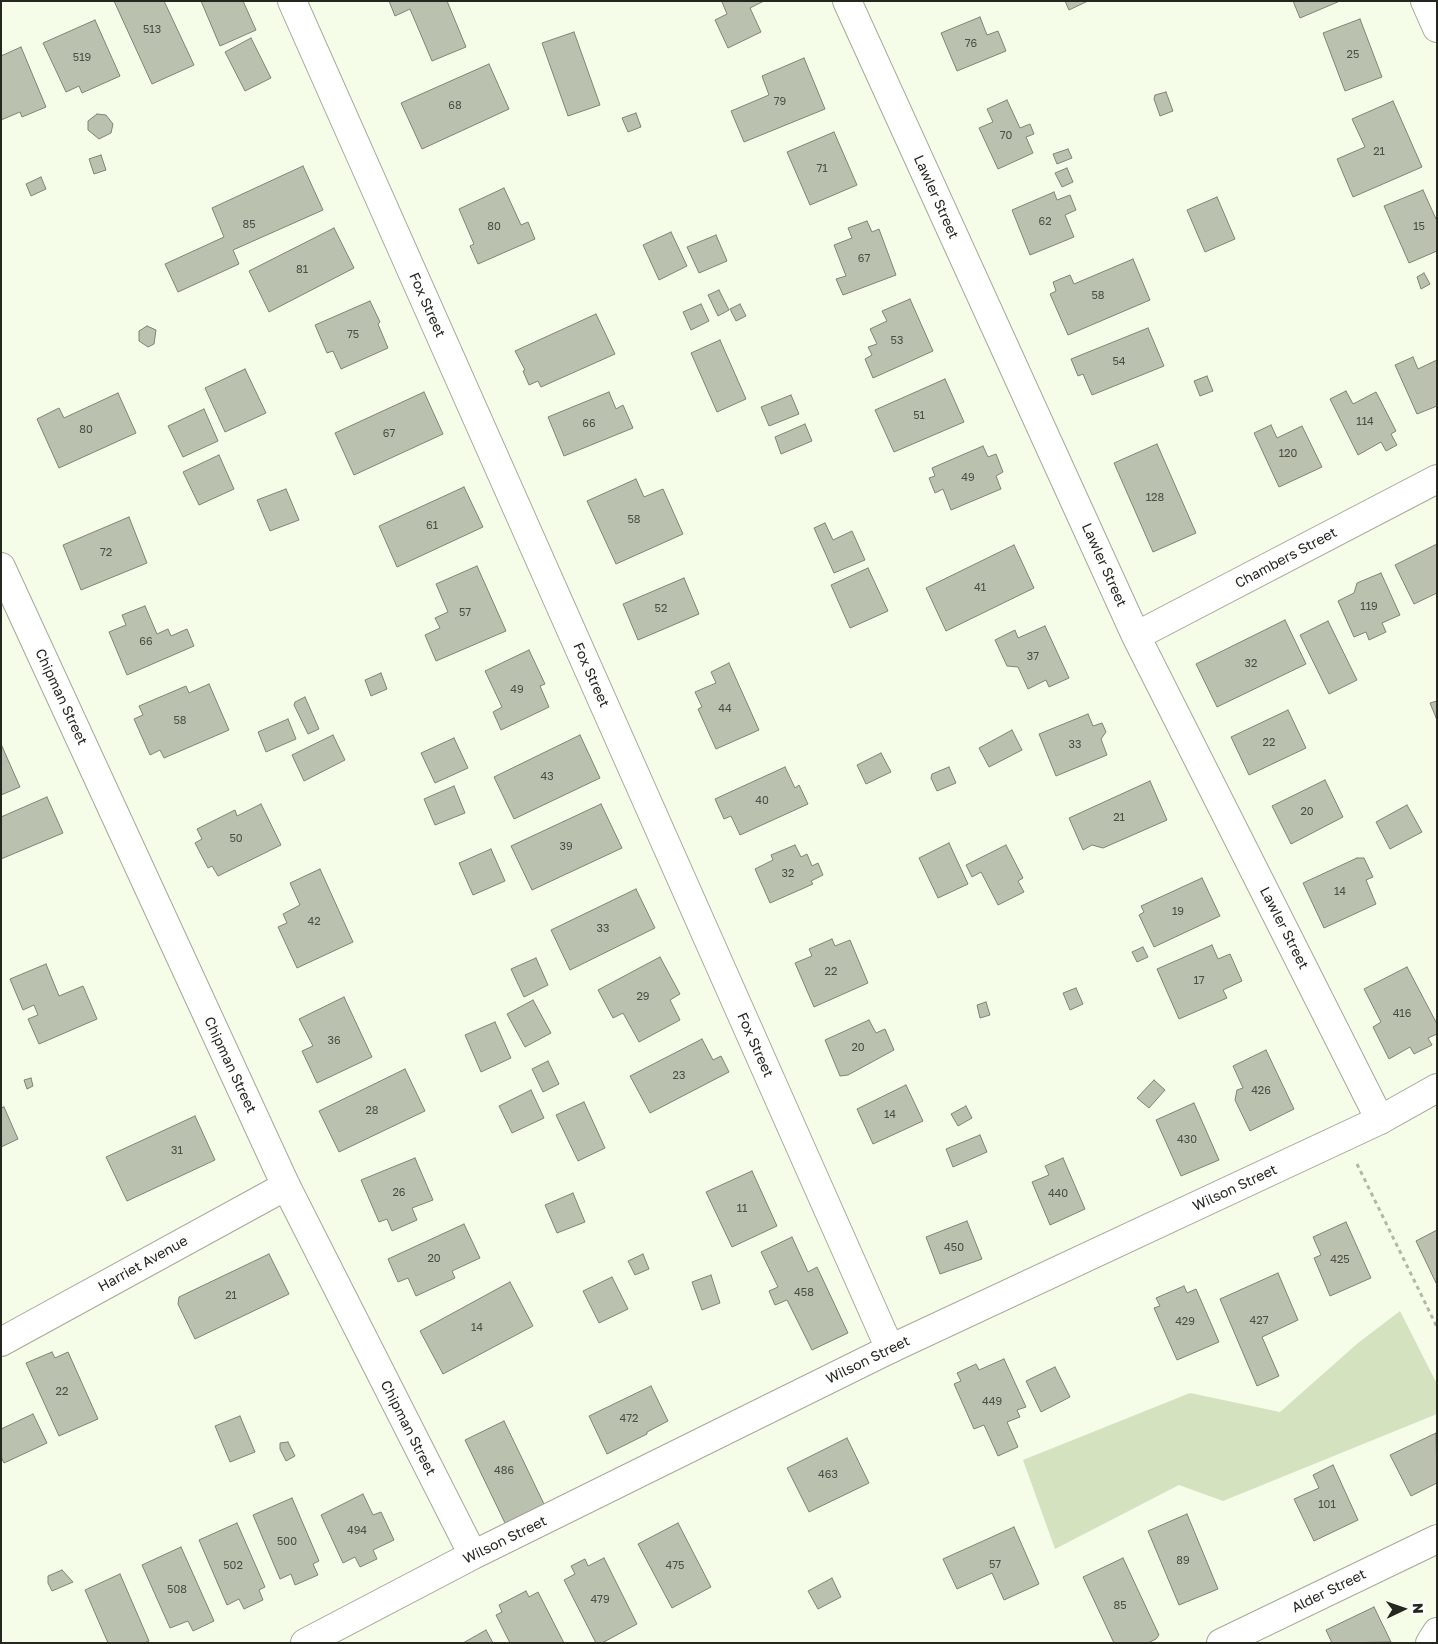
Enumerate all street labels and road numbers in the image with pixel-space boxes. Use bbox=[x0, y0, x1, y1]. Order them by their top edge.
street label: Lawler Street bbox=[910, 152, 962, 242]
street label: Fox Street bbox=[405, 270, 449, 340]
street label: Lawler Street bbox=[1078, 520, 1130, 610]
street label: Chambers Street bbox=[1232, 524, 1340, 592]
street label: Fox Street bbox=[569, 640, 613, 710]
street label: Chipman Street bbox=[31, 646, 91, 748]
street label: Lawler Street bbox=[1256, 884, 1312, 972]
street label: Fox Street bbox=[733, 1010, 777, 1080]
street label: Chipman Street bbox=[200, 1014, 260, 1116]
street label: Wilson Street bbox=[1190, 1161, 1280, 1215]
street label: Harriet Avenue bbox=[95, 1232, 191, 1296]
street label: Wilson Street bbox=[823, 1332, 913, 1388]
street label: Chipman Street bbox=[377, 1378, 439, 1478]
street label: Wilson Street bbox=[460, 1512, 550, 1568]
street label: Alder Street bbox=[1289, 1566, 1369, 1616]

